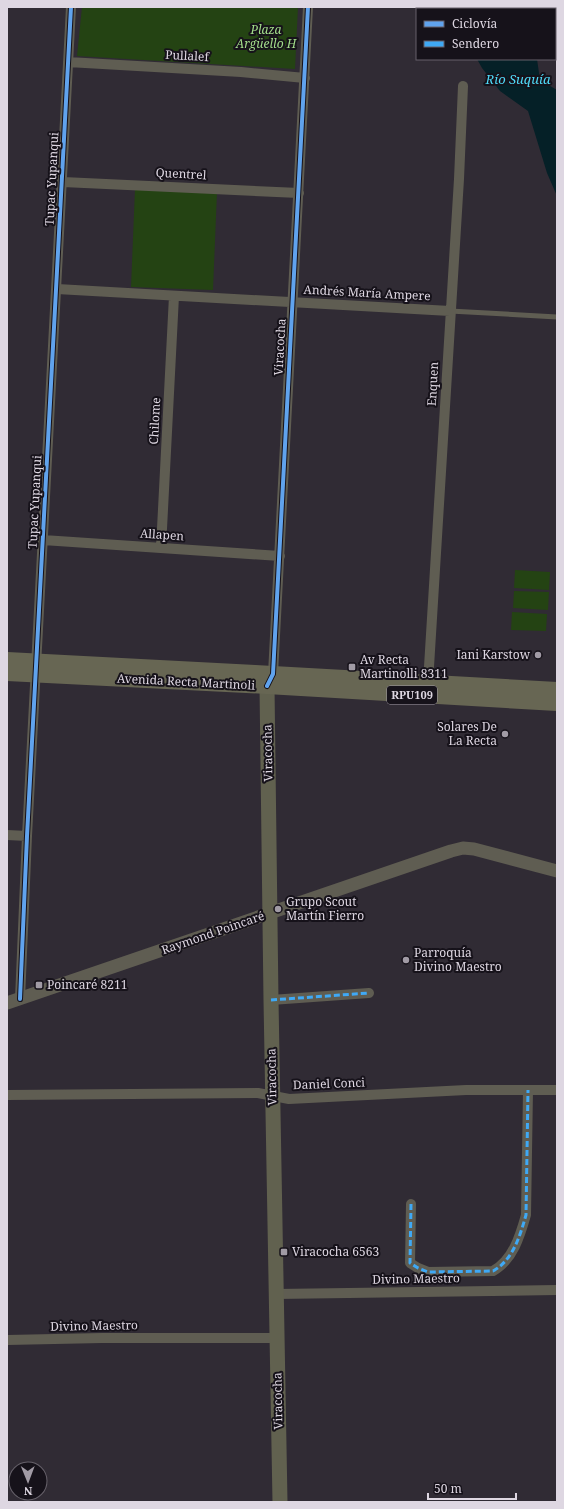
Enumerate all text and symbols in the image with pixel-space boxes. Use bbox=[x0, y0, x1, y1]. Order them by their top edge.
legend bbox=[416, 8, 556, 60]
text: Ciclovía bbox=[452, 15, 498, 32]
park label: Plaza Argüello H bbox=[235, 21, 298, 52]
text: Sendero bbox=[452, 35, 499, 52]
street label: Pullalef bbox=[165, 46, 211, 65]
water label: Río Suquía bbox=[485, 70, 551, 88]
street label: Tupac Yupanqui bbox=[41, 131, 62, 226]
street label: Quentrel bbox=[155, 164, 207, 183]
street label: Andrés María Ampere bbox=[303, 281, 431, 304]
street label: Viracocha bbox=[270, 318, 289, 376]
street label: Enquen bbox=[423, 361, 442, 407]
street label: Chilome bbox=[145, 397, 164, 445]
street label: Tupac Yupanqui bbox=[24, 454, 45, 549]
street label: Allapen bbox=[139, 524, 185, 545]
place label: Iani Karstow bbox=[456, 646, 531, 663]
marker: Iani Karstow bbox=[533, 650, 543, 660]
place label: Av Recta Martinolli 8311 bbox=[360, 651, 448, 682]
marker: Av Recta Martinolli 8311 bbox=[347, 662, 357, 672]
street label: Avenida Recta Martinoli bbox=[117, 669, 256, 694]
road number: RPU109 bbox=[387, 686, 437, 704]
place label: Solares De La Recta bbox=[437, 718, 497, 749]
street label: Viracocha bbox=[258, 724, 276, 782]
marker: Solares De La Recta bbox=[500, 729, 510, 739]
place label: Grupo Scout Martín Fierro bbox=[286, 893, 364, 924]
marker: Grupo Scout Martín Fierro bbox=[273, 904, 283, 914]
street label: Raymond Poincaré bbox=[159, 907, 267, 958]
place label: Parroquía Divino Maestro bbox=[414, 944, 502, 975]
marker: Parroquía Divino Maestro bbox=[401, 955, 411, 965]
place label: Poincaré 8211 bbox=[47, 976, 127, 993]
marker: Poincaré 8211 bbox=[34, 980, 44, 990]
street label: Viracocha bbox=[262, 1048, 280, 1106]
street label: Daniel Conci bbox=[293, 1074, 365, 1093]
place label: Viracocha 6563 bbox=[292, 1243, 379, 1260]
marker: Viracocha 6563 bbox=[279, 1247, 289, 1257]
street label: Divino Maestro bbox=[372, 1269, 460, 1288]
street label: Divino Maestro bbox=[50, 1316, 138, 1335]
street label: Viracocha bbox=[268, 1372, 286, 1430]
north arrow bbox=[8, 1461, 48, 1501]
scale bar bbox=[428, 1475, 516, 1501]
text: 50 m bbox=[434, 1480, 462, 1497]
text: N bbox=[23, 1484, 33, 1499]

